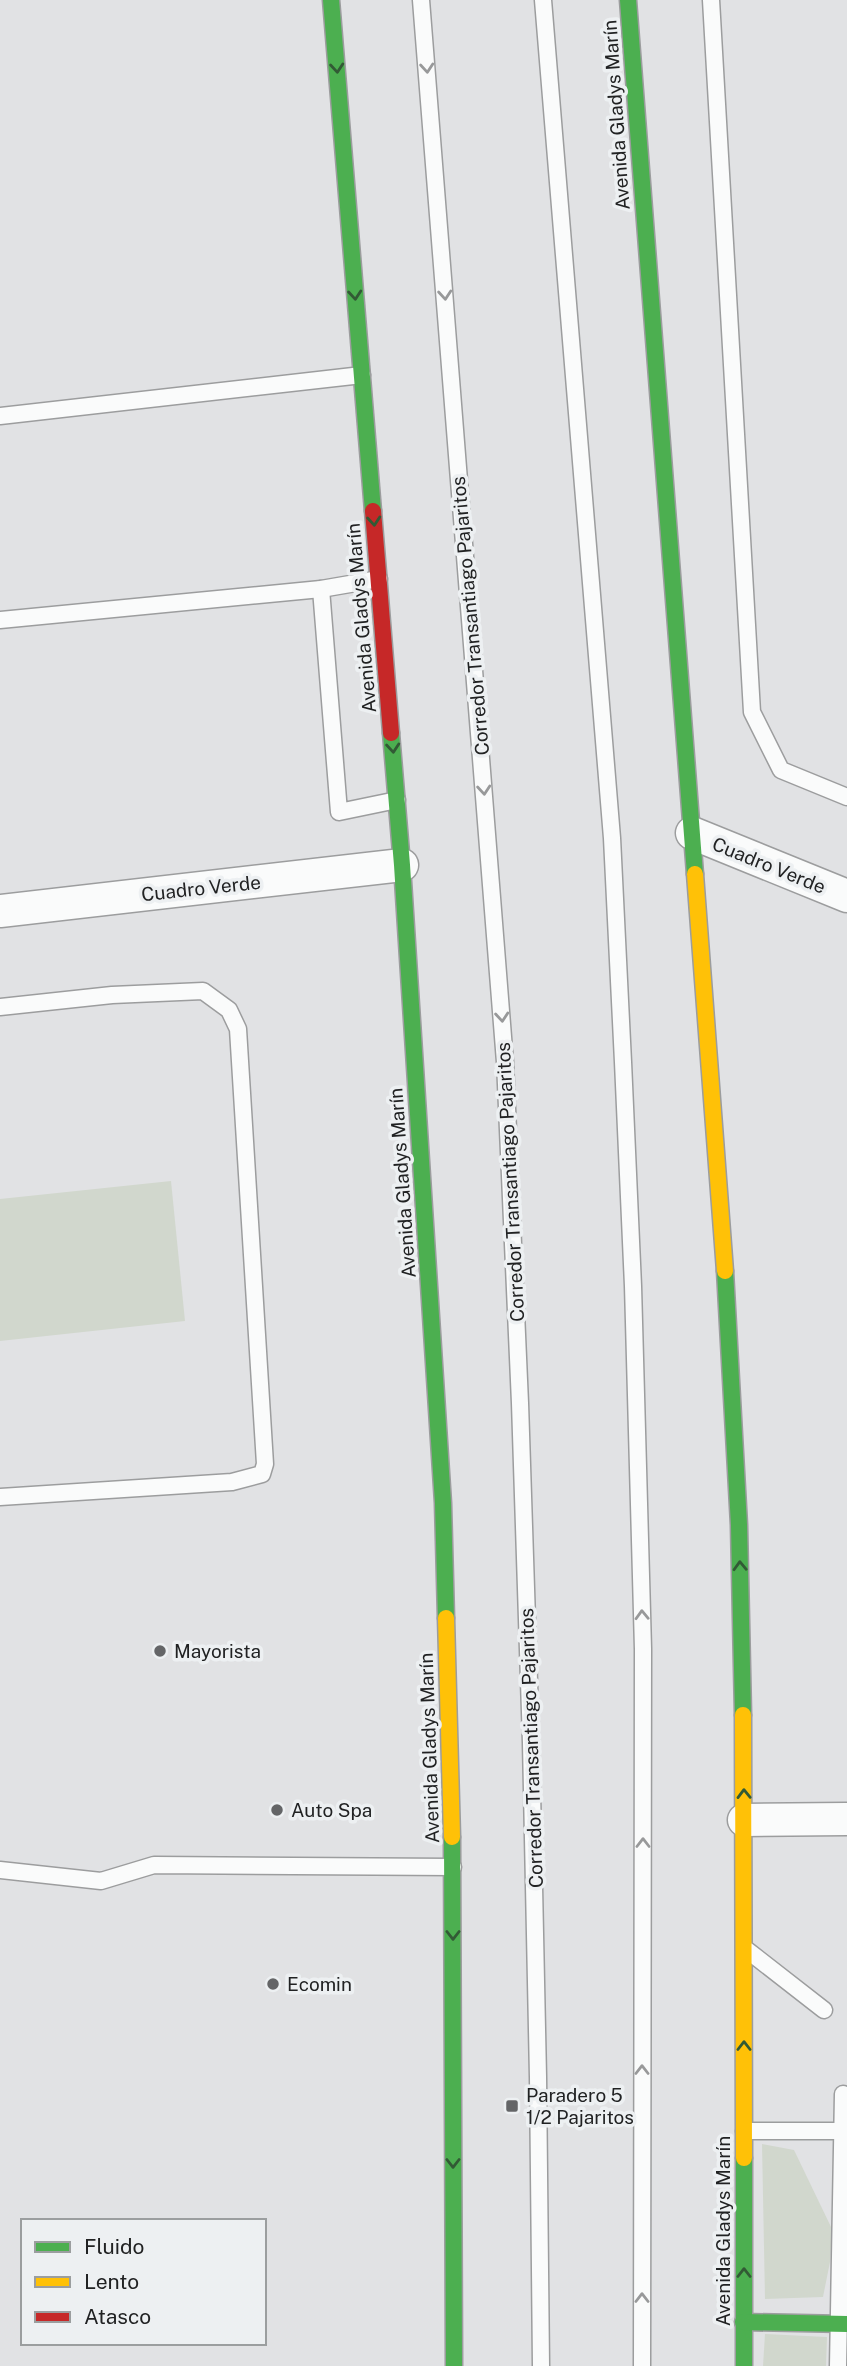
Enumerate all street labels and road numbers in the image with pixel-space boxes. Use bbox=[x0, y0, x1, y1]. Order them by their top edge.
street label: Avenida Gladys Marín bbox=[598, 19, 634, 211]
street label: Corredor Transantiago Pajaritos bbox=[447, 476, 493, 756]
street label: Avenida Gladys Marín bbox=[342, 522, 380, 714]
street label: Cuadro Verde bbox=[709, 832, 829, 898]
street label: Cuadro Verde bbox=[140, 871, 262, 905]
street label: Corredor Transantiago Pajaritos bbox=[492, 1042, 528, 1322]
street label: Avenida Gladys Marín bbox=[384, 1087, 420, 1279]
street label: Corredor Transantiago Pajaritos bbox=[515, 1608, 547, 1888]
street label: Avenida Gladys Marín bbox=[415, 1652, 443, 1844]
street label: Avenida Gladys Marín bbox=[712, 2136, 734, 2326]

